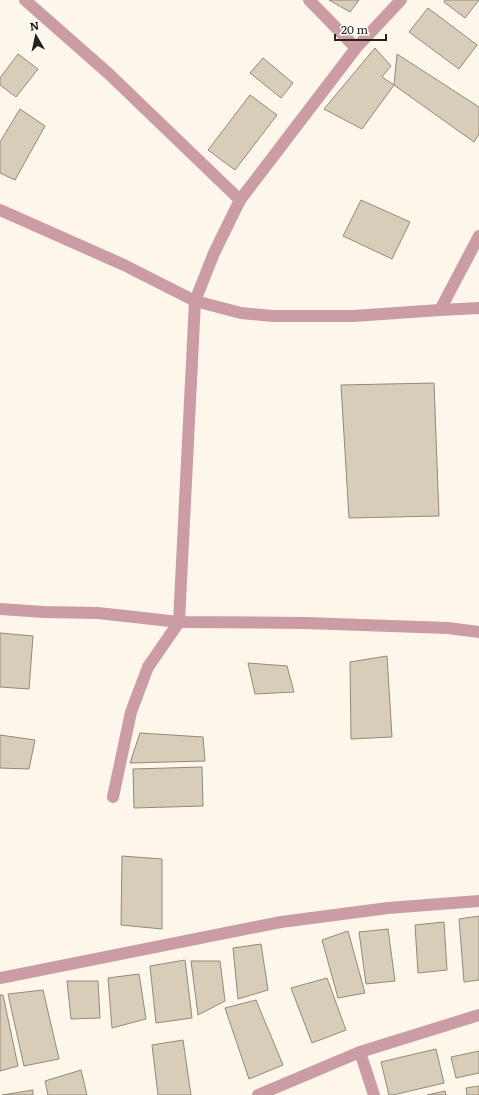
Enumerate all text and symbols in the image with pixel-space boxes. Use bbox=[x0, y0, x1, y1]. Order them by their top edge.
north arrow bbox=[16, 16, 56, 56]
scale bar bbox=[335, 16, 386, 42]
text: N bbox=[28, 17, 40, 34]
text: 20 m bbox=[341, 20, 368, 38]

